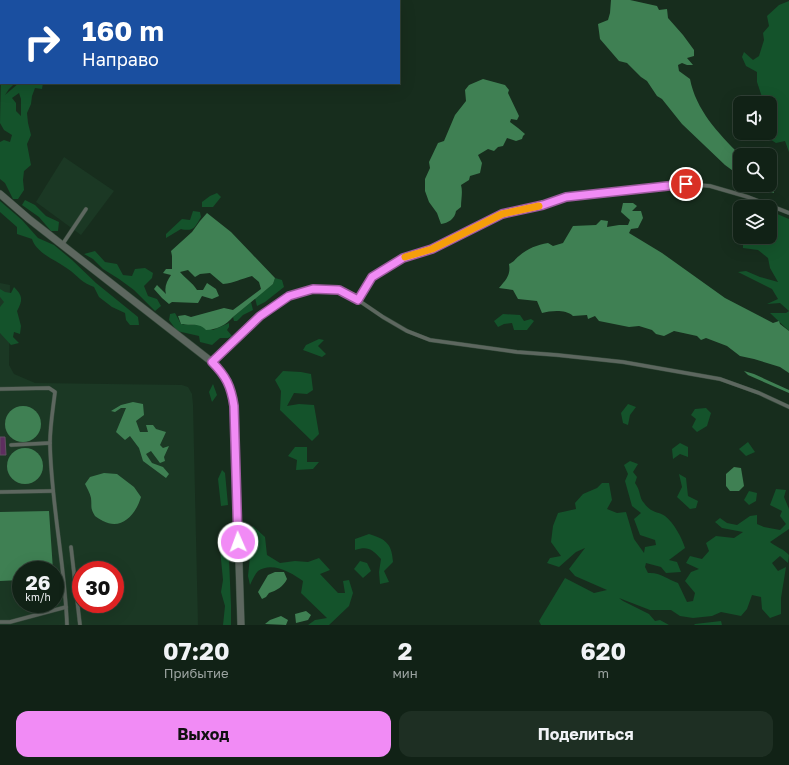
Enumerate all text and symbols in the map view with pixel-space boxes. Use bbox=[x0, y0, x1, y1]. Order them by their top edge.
text: 160 m bbox=[82, 14, 164, 47]
icon: right bbox=[16, 16, 68, 68]
text: Направо bbox=[82, 48, 159, 70]
map controls bbox=[733, 96, 777, 244]
button: sound bbox=[733, 96, 777, 140]
button: search bbox=[733, 148, 777, 192]
pin bbox=[669, 167, 703, 201]
icon: arrive bbox=[675, 173, 697, 195]
button: layers bbox=[733, 200, 777, 244]
position arrow bbox=[217, 521, 259, 563]
speed limit sign: 30 bbox=[72, 561, 124, 613]
text: 26 bbox=[26, 570, 50, 594]
text: km/h bbox=[25, 591, 51, 603]
text: 07:20 bbox=[163, 636, 230, 665]
text: 2 bbox=[398, 636, 412, 665]
text: 620 bbox=[581, 636, 626, 665]
text: Прибытие bbox=[164, 665, 229, 681]
text: мин bbox=[392, 665, 418, 681]
text: m bbox=[598, 665, 609, 681]
button: Выход bbox=[16, 711, 391, 757]
button: Поделиться bbox=[399, 711, 773, 757]

